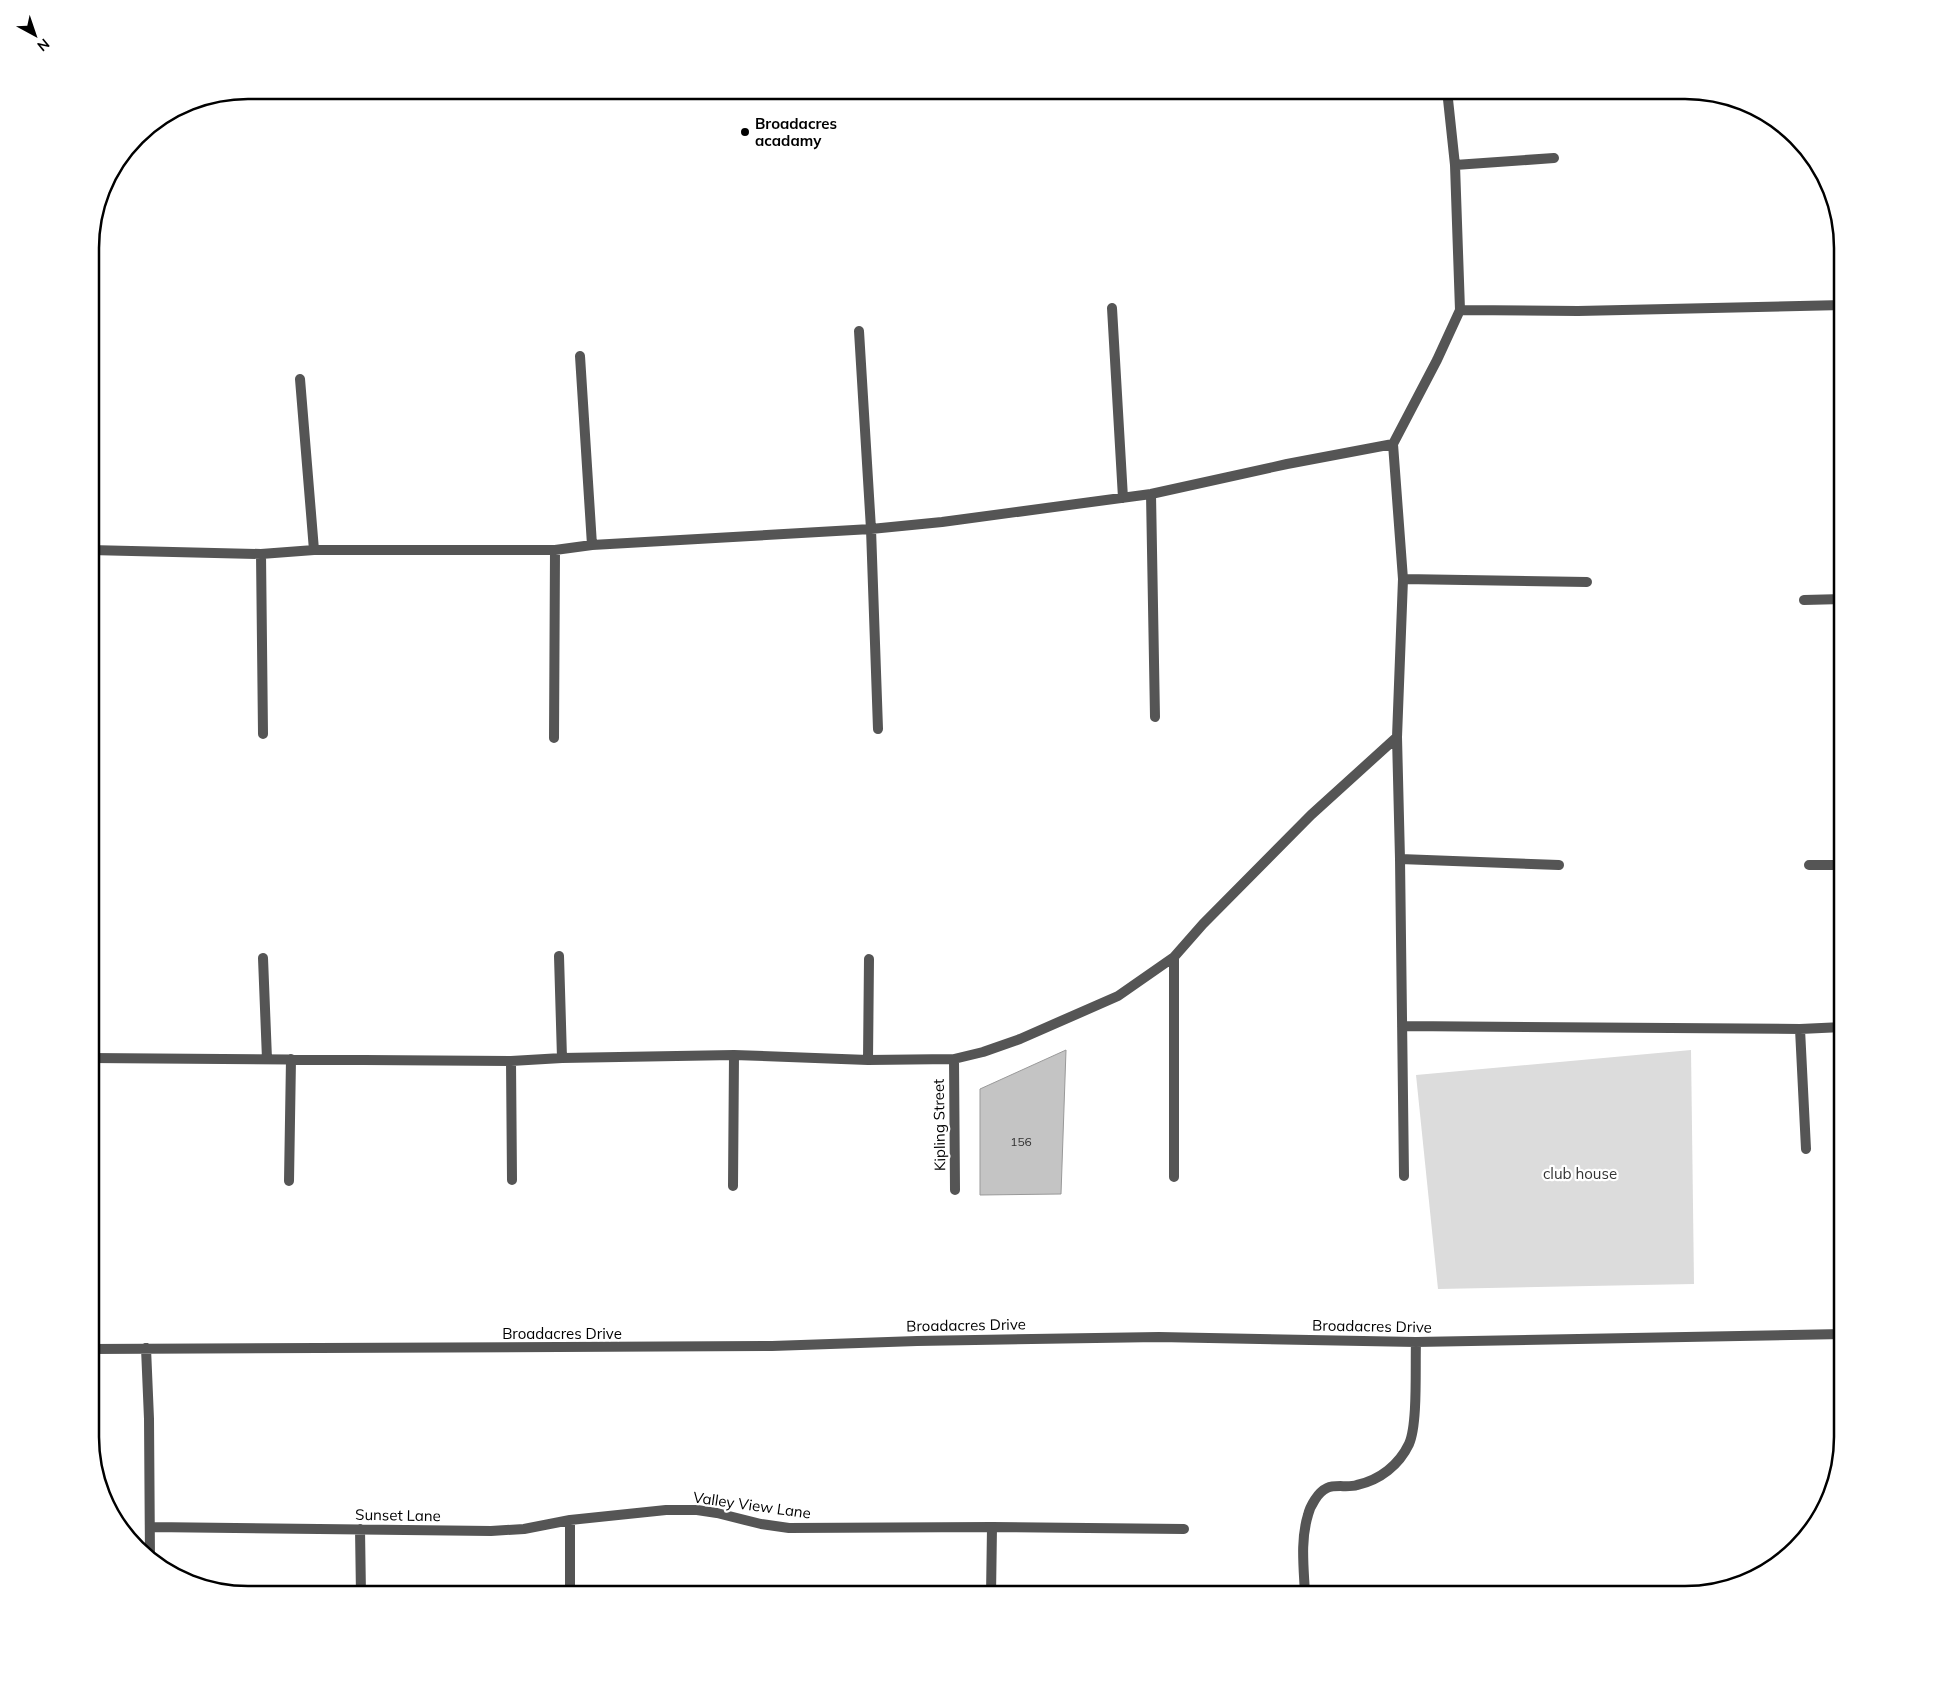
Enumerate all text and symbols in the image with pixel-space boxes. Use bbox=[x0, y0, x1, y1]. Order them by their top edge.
north arrow bbox=[10, 10, 60, 60]
text: N bbox=[34, 35, 53, 55]
place label: Broadacres acadamy bbox=[755, 114, 837, 150]
marker: Broadacres acadamy bbox=[739, 126, 751, 138]
street label: Kipling Street bbox=[929, 1079, 949, 1171]
house number: 156 bbox=[1010, 1134, 1032, 1149]
park label: club house bbox=[1543, 1164, 1617, 1183]
street label: Broadacres Drive bbox=[906, 1314, 1026, 1336]
street label: Broadacres Drive bbox=[1312, 1315, 1432, 1337]
street label: Broadacres Drive bbox=[502, 1324, 622, 1343]
street label: Valley View Lane bbox=[692, 1487, 812, 1523]
street label: Sunset Lane bbox=[355, 1505, 441, 1525]

